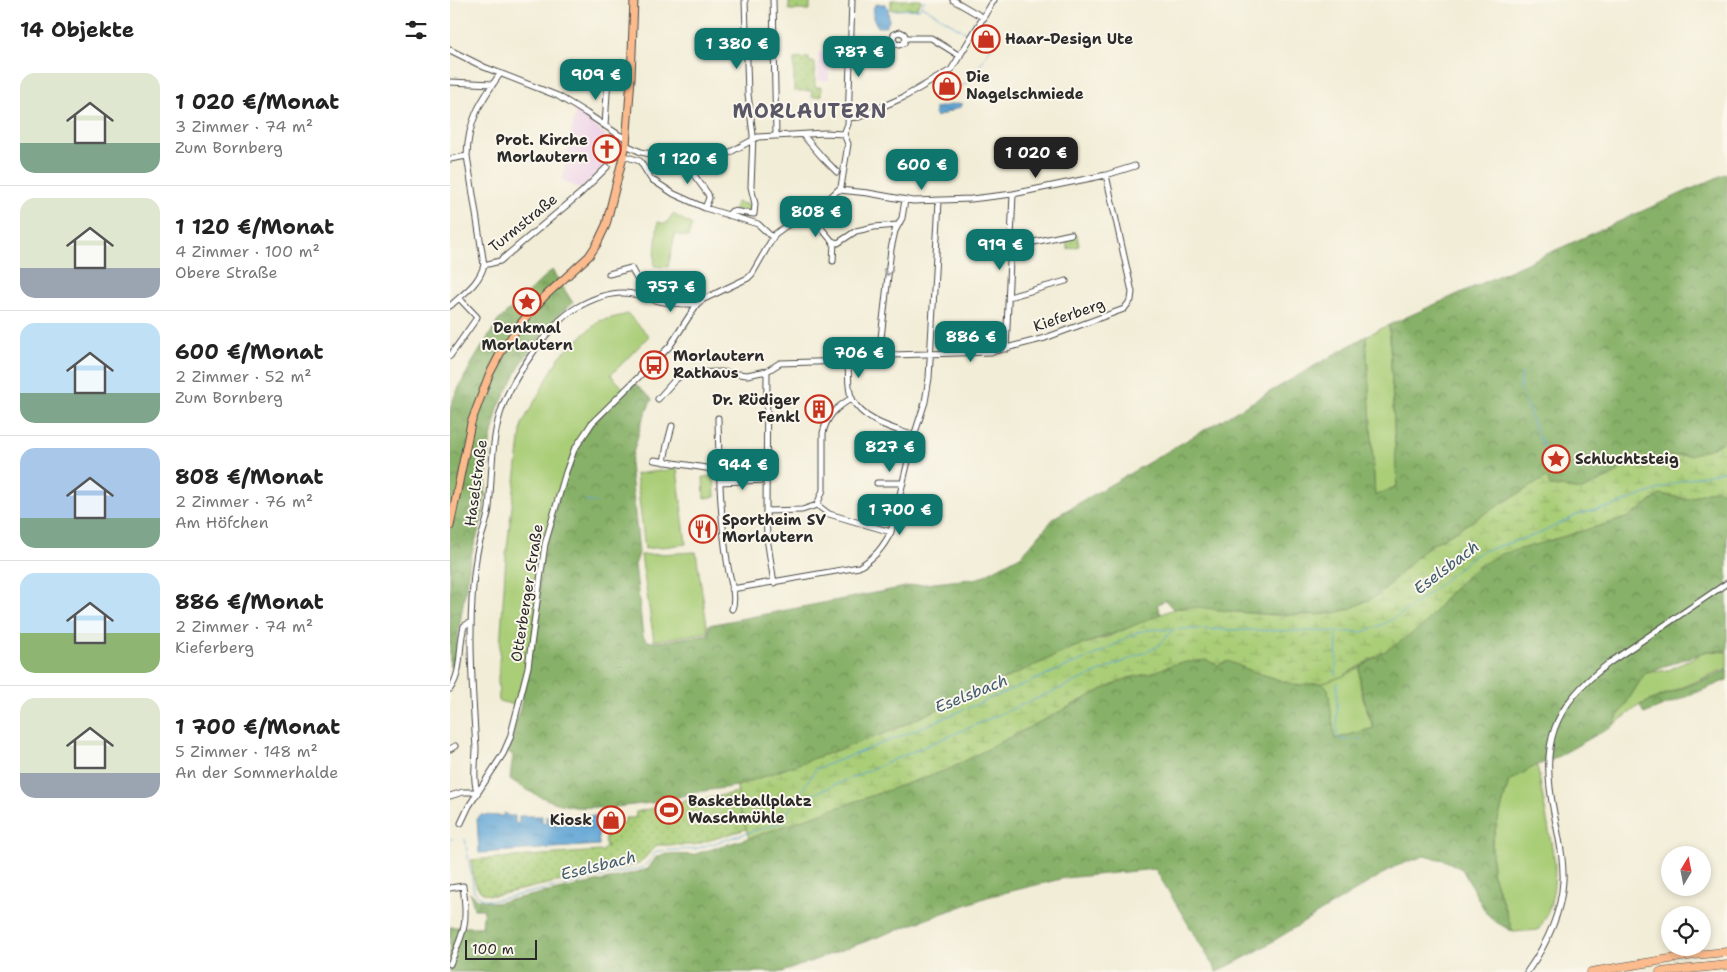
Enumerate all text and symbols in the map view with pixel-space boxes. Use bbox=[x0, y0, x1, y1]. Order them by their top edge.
text: 14 Objekte bbox=[20, 16, 134, 44]
icon: filters bbox=[402, 16, 430, 44]
shop icon: Haar-Design Ute bbox=[971, 24, 1001, 54]
pin: 1 380 € bbox=[691, 28, 783, 70]
place label: Haar-Design Ute bbox=[1005, 29, 1133, 49]
text: 1 380 € bbox=[706, 33, 768, 54]
pin: 787 € bbox=[824, 36, 894, 78]
text: 787 € bbox=[834, 41, 884, 62]
pin: 909 € bbox=[561, 58, 631, 101]
text: 909 € bbox=[571, 64, 621, 85]
place label: Die Nagelschmiede bbox=[966, 67, 1084, 104]
shop icon: Die Nagelschmiede bbox=[932, 71, 962, 101]
text: 1 020 €/Monat bbox=[175, 88, 339, 116]
icon: home bbox=[60, 93, 120, 153]
district label: MORLAUTERN bbox=[732, 98, 888, 124]
text: 3 Zimmer · 74 m² bbox=[175, 116, 313, 137]
place label: Prot. Kirche Morlautern bbox=[495, 130, 588, 167]
church icon: Prot. Kirche Morlautern bbox=[592, 134, 622, 164]
pin: 1 020 € bbox=[990, 136, 1082, 179]
text: Zum Bornberg bbox=[175, 137, 283, 158]
pin: 1 120 € bbox=[642, 142, 734, 185]
text: 1 020 € bbox=[1005, 142, 1067, 163]
text: 1 120 € bbox=[659, 148, 717, 169]
pin: 600 € bbox=[887, 148, 957, 191]
text: 600 € bbox=[897, 154, 947, 175]
street label: Turmstraße bbox=[485, 189, 561, 257]
pin: 808 € bbox=[781, 196, 851, 238]
text: 808 € bbox=[791, 201, 841, 222]
text: 1 120 €/Monat bbox=[175, 213, 334, 241]
icon: home bbox=[60, 218, 120, 278]
pin: 919 € bbox=[965, 228, 1035, 271]
text: 919 € bbox=[977, 234, 1023, 255]
text: 4 Zimmer · 100 m² bbox=[175, 241, 320, 262]
text: Obere Straße bbox=[175, 262, 277, 283]
one-way arrow bbox=[883, 269, 894, 277]
pin: 757 € bbox=[636, 270, 706, 313]
text: 757 € bbox=[647, 276, 695, 297]
place icon: Denkmal Morlautern bbox=[512, 287, 542, 317]
street label: Kieferberg bbox=[1031, 293, 1107, 337]
place label: Denkmal Morlautern bbox=[481, 318, 573, 355]
pin: 886 € bbox=[936, 320, 1006, 363]
text: 886 € bbox=[946, 326, 996, 347]
pin: 706 € bbox=[824, 336, 894, 379]
text: 600 €/Monat bbox=[175, 338, 323, 366]
text: 706 € bbox=[834, 342, 884, 363]
icon: home bbox=[60, 343, 120, 403]
place label: Morlautern Rathaus bbox=[673, 346, 764, 383]
bus stop icon: Morlautern Rathaus bbox=[639, 350, 669, 380]
text: 2 Zimmer · 52 m² bbox=[175, 366, 312, 387]
text: Zum Bornberg bbox=[175, 387, 283, 408]
place label: Dr. Rüdiger Fenkl bbox=[712, 390, 800, 427]
building icon: Dr. Rüdiger Fenkl bbox=[804, 394, 834, 424]
pin: 827 € bbox=[855, 430, 925, 473]
text: 827 € bbox=[865, 436, 915, 457]
street label: Haselstraße bbox=[460, 438, 492, 528]
place icon: Schluchtsteig bbox=[1541, 444, 1571, 474]
pin: 944 € bbox=[708, 448, 778, 491]
place label: Schluchtsteig bbox=[1575, 449, 1679, 469]
text: 944 € bbox=[718, 454, 768, 475]
text: 808 €/Monat bbox=[175, 463, 323, 491]
icon: home bbox=[60, 468, 120, 528]
text: 2 Zimmer · 76 m² bbox=[175, 491, 313, 512]
pin: 1 700 € bbox=[854, 494, 946, 536]
text: 1 700 € bbox=[869, 499, 931, 520]
place label: Sportheim SV Morlautern bbox=[722, 510, 826, 547]
text: Am Höfchen bbox=[175, 512, 269, 533]
restaurant icon: Sportheim SV Morlautern bbox=[688, 514, 718, 544]
street label: Otterberger Straße bbox=[506, 523, 548, 663]
water label: Eselsbach bbox=[1409, 536, 1483, 599]
text: 886 €/Monat bbox=[175, 588, 324, 616]
icon: home bbox=[60, 593, 120, 653]
text: 2 Zimmer · 74 m² bbox=[175, 616, 313, 637]
text: Kieferberg bbox=[175, 637, 254, 658]
water label: Eselsbach bbox=[932, 669, 1011, 718]
text: 1 700 €/Monat bbox=[175, 713, 340, 741]
icon: home bbox=[60, 718, 120, 778]
text: 5 Zimmer · 148 m² bbox=[175, 741, 318, 762]
text: An der Sommerhalde bbox=[175, 762, 338, 783]
place label: Basketballplatz Waschmühle bbox=[688, 791, 812, 828]
sports icon: Basketballplatz Waschmühle bbox=[654, 795, 684, 825]
shop icon: Kiosk bbox=[596, 805, 626, 835]
place label: Kiosk bbox=[550, 810, 592, 830]
water label: Eselsbach bbox=[558, 846, 638, 885]
north arrow bbox=[1661, 846, 1711, 896]
map controls bbox=[1661, 846, 1711, 956]
button: locate bbox=[1661, 906, 1711, 956]
scale bar bbox=[465, 937, 538, 960]
text: 100 m bbox=[472, 940, 514, 958]

